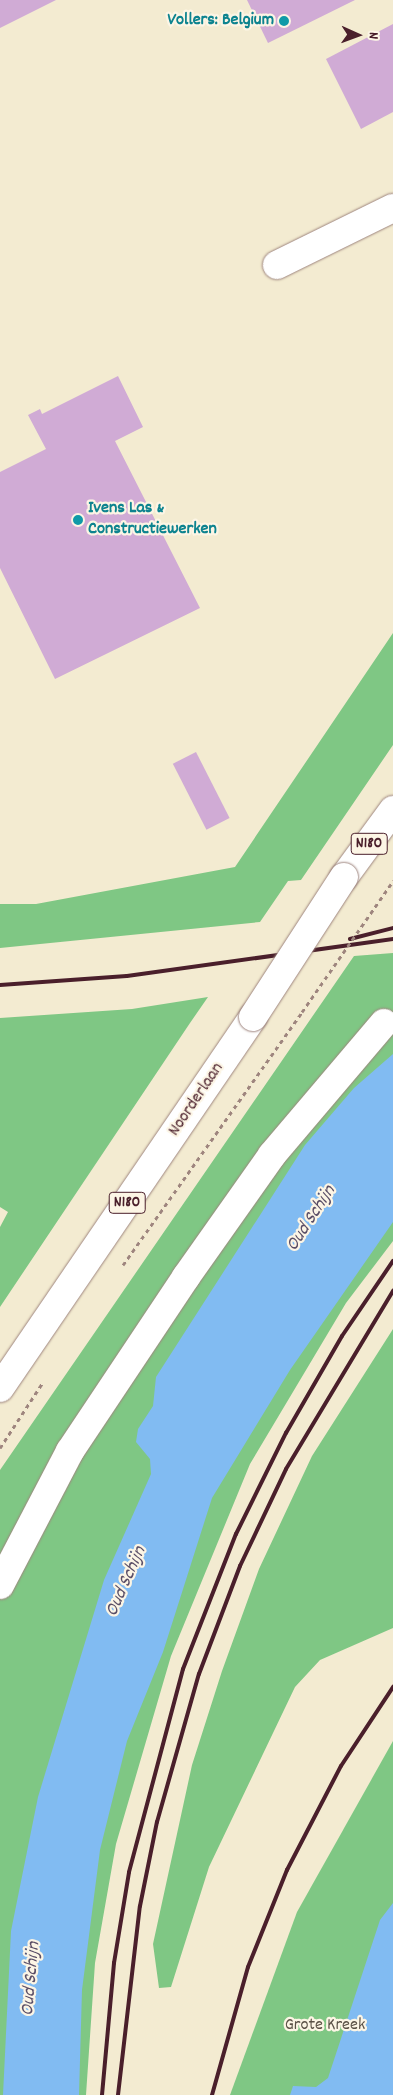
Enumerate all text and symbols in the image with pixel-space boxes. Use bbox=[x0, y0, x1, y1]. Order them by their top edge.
place label: Vollers: Belgium bbox=[167, 10, 274, 32]
north arrow bbox=[333, 10, 383, 60]
marker: Vollers: Belgium bbox=[278, 15, 290, 27]
text: N bbox=[363, 32, 383, 39]
place label: Ivens Las & Constructiewerken bbox=[88, 499, 217, 542]
marker: Ivens Las & Constructiewerken bbox=[72, 514, 84, 526]
road number: N180 bbox=[350, 831, 388, 858]
street label: Noorderlaan bbox=[165, 1059, 229, 1141]
water label: Oud Schijn bbox=[282, 1182, 342, 1256]
road number: N180 bbox=[108, 1190, 146, 1216]
water label: Oud Schijn bbox=[101, 1543, 153, 1621]
water label: Oud Schijn bbox=[17, 1941, 47, 2017]
park label: Grote Kreek bbox=[285, 2015, 365, 2037]

